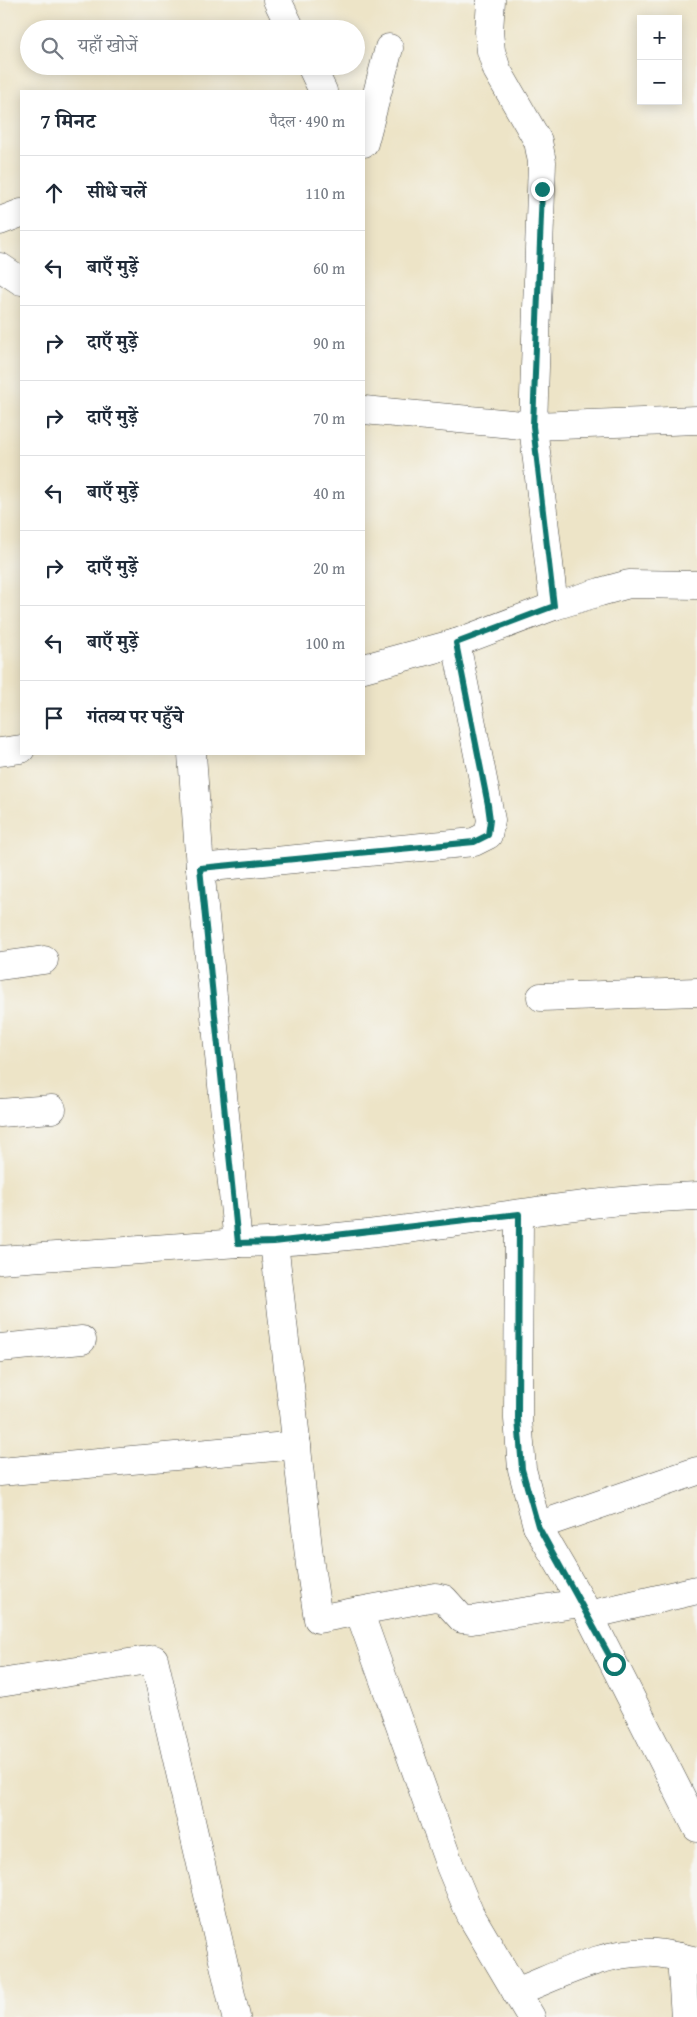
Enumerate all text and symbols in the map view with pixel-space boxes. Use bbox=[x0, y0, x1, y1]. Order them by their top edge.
map controls bbox=[637, 15, 682, 105]
button: + bbox=[637, 15, 682, 60]
search box bbox=[20, 20, 365, 75]
text: यहाँ खोजें bbox=[78, 31, 138, 59]
icon: search bbox=[38, 34, 66, 62]
button: − bbox=[637, 60, 682, 105]
text: 7 मिनट bbox=[40, 105, 95, 136]
text: पैदल · 490 m bbox=[269, 109, 345, 133]
text: सीधे चलें bbox=[87, 177, 146, 205]
route end bbox=[531, 178, 554, 201]
icon: ahead bbox=[40, 179, 68, 207]
text: 110 m bbox=[305, 181, 345, 205]
text: बाएँ मुड़ें bbox=[87, 252, 138, 280]
icon: left bbox=[40, 254, 68, 282]
text: 60 m bbox=[313, 256, 345, 280]
text: दाएँ मुड़ें bbox=[87, 327, 138, 355]
icon: right bbox=[40, 329, 68, 357]
text: 90 m bbox=[313, 331, 345, 355]
text: दाएँ मुड़ें bbox=[87, 402, 138, 430]
icon: right bbox=[40, 404, 68, 432]
text: 70 m bbox=[313, 406, 345, 430]
text: बाएँ मुड़ें bbox=[87, 477, 138, 505]
icon: left bbox=[40, 479, 68, 507]
text: 40 m bbox=[313, 481, 345, 505]
text: दाएँ मुड़ें bbox=[87, 552, 138, 580]
icon: right bbox=[40, 554, 68, 582]
text: 20 m bbox=[313, 556, 345, 580]
text: बाएँ मुड़ें bbox=[87, 627, 138, 655]
icon: left bbox=[40, 629, 68, 657]
text: 100 m bbox=[305, 631, 345, 655]
text: गंतव्य पर पहुँचे bbox=[87, 702, 183, 730]
icon: arrive bbox=[40, 704, 68, 732]
route start bbox=[603, 1653, 626, 1676]

